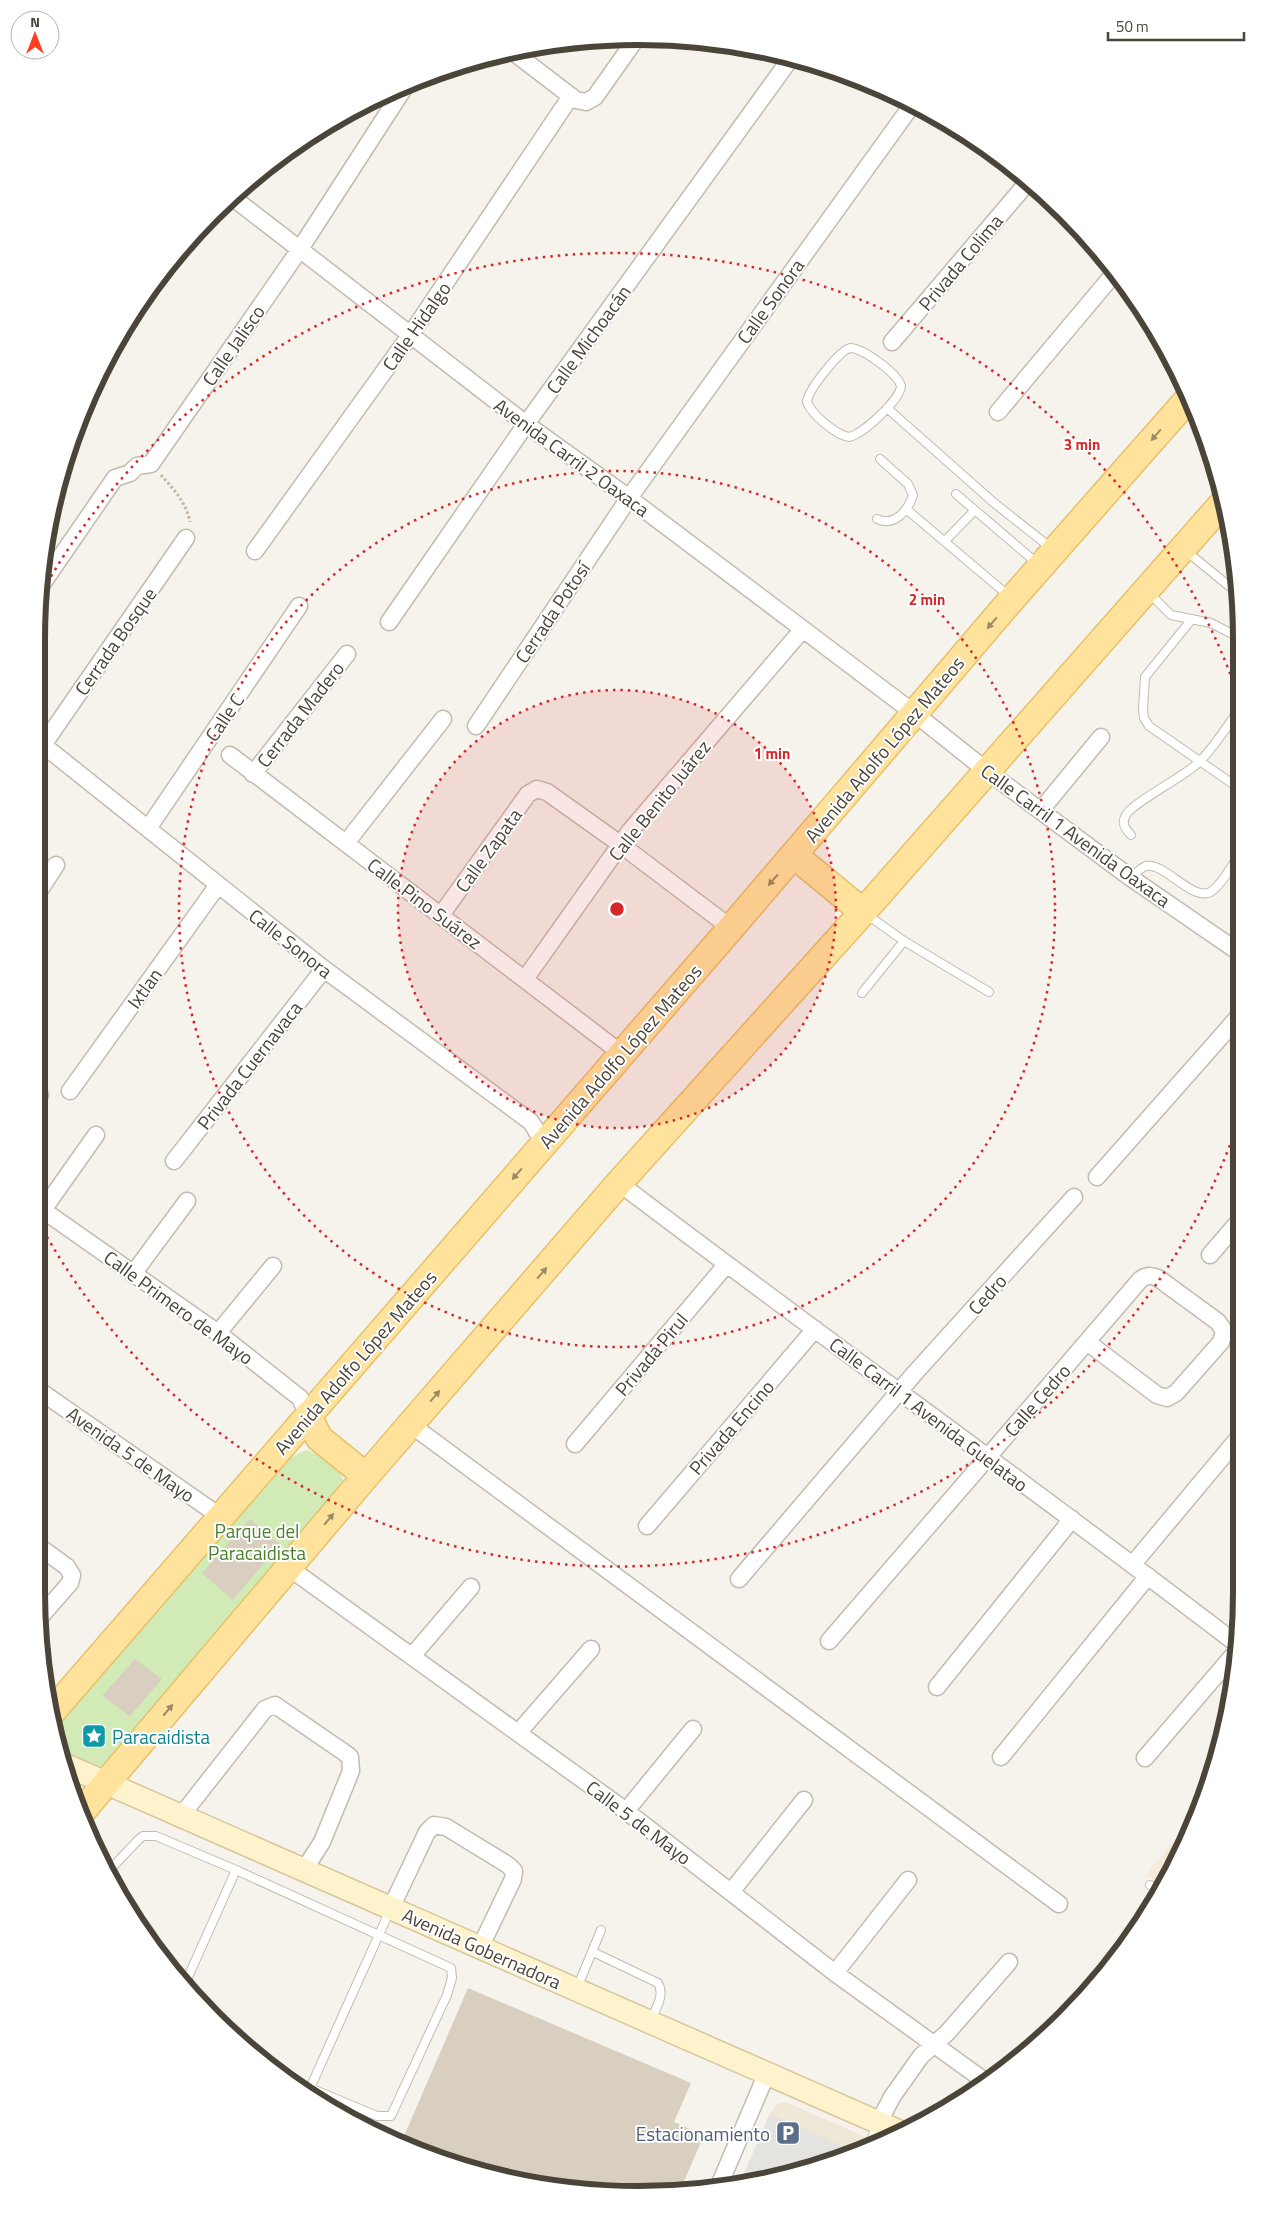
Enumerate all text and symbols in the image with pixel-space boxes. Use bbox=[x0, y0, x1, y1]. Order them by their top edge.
north arrow bbox=[10, 10, 60, 60]
scale bar bbox=[1108, 10, 1244, 42]
text: N bbox=[30, 11, 40, 32]
text: 50 m bbox=[1116, 15, 1149, 38]
street label: Privada Colima bbox=[911, 207, 1009, 317]
street label: Calle Sonora bbox=[729, 252, 811, 350]
street label: Calle Hidalgo bbox=[375, 275, 457, 377]
street label: Calle Michoacán bbox=[538, 278, 638, 400]
street label: Calle Jalisco bbox=[194, 299, 272, 391]
street label: Avenida Carril 2 Oaxaca bbox=[488, 391, 656, 524]
one-way arrow bbox=[1151, 429, 1162, 441]
text: 3 min bbox=[1064, 433, 1100, 456]
street label: Cerrada Potosí bbox=[507, 554, 598, 669]
street label: Cerrada Bosque bbox=[67, 581, 163, 701]
text: 2 min bbox=[909, 588, 945, 611]
one-way arrow bbox=[986, 617, 997, 630]
street label: Avenida Adolfo López Mateos bbox=[797, 649, 971, 849]
street label: Cerrada Madero bbox=[249, 655, 351, 773]
street label: Calle C bbox=[197, 687, 251, 747]
street label: Calle Benito Juárez bbox=[601, 733, 717, 867]
text: 1 min bbox=[754, 742, 790, 765]
street label: Calle Carril 1 Avenida Oaxaca bbox=[975, 756, 1177, 914]
street label: Calle Zapata bbox=[448, 802, 529, 898]
street label: Calle Pino Suárez bbox=[362, 850, 488, 956]
one-way arrow bbox=[767, 873, 778, 886]
centre of rings bbox=[608, 900, 626, 918]
street label: Calle Sonora bbox=[243, 901, 339, 985]
street label: Avenida Adolfo López Mateos bbox=[532, 957, 708, 1154]
street label: Ixtlan bbox=[119, 962, 169, 1014]
street label: Privada Cuernavaca bbox=[189, 994, 309, 1136]
one-way arrow bbox=[511, 1168, 522, 1181]
street label: Calle Primero de Mayo bbox=[98, 1243, 260, 1371]
street label: Avenida Adolfo López Mateos bbox=[267, 1263, 443, 1460]
one-way arrow bbox=[536, 1266, 547, 1279]
street label: Cedro bbox=[961, 1267, 1013, 1321]
street label: Privada Pirul bbox=[608, 1306, 694, 1402]
street label: Calle Carril 1 Avenida Guelatao bbox=[824, 1330, 1034, 1498]
street label: Calle Cedro bbox=[997, 1357, 1077, 1443]
street label: Privada Encino bbox=[681, 1373, 781, 1481]
one-way arrow bbox=[429, 1390, 441, 1402]
street label: Avenida 5 de Mayo bbox=[61, 1399, 201, 1509]
one-way arrow bbox=[324, 1512, 335, 1525]
park label: Parque del Paracaidista bbox=[208, 1516, 306, 1567]
one-way arrow bbox=[163, 1704, 174, 1717]
place label: Paracaidista bbox=[112, 1722, 210, 1751]
place icon: Paracaidista bbox=[81, 1723, 107, 1749]
street label: Calle 5 de Mayo bbox=[580, 1773, 698, 1871]
street label: Avenida Gobernadora bbox=[398, 1900, 567, 1996]
place label: Estacionamiento bbox=[636, 2119, 770, 2148]
parking icon: Estacionamiento bbox=[775, 2120, 801, 2146]

